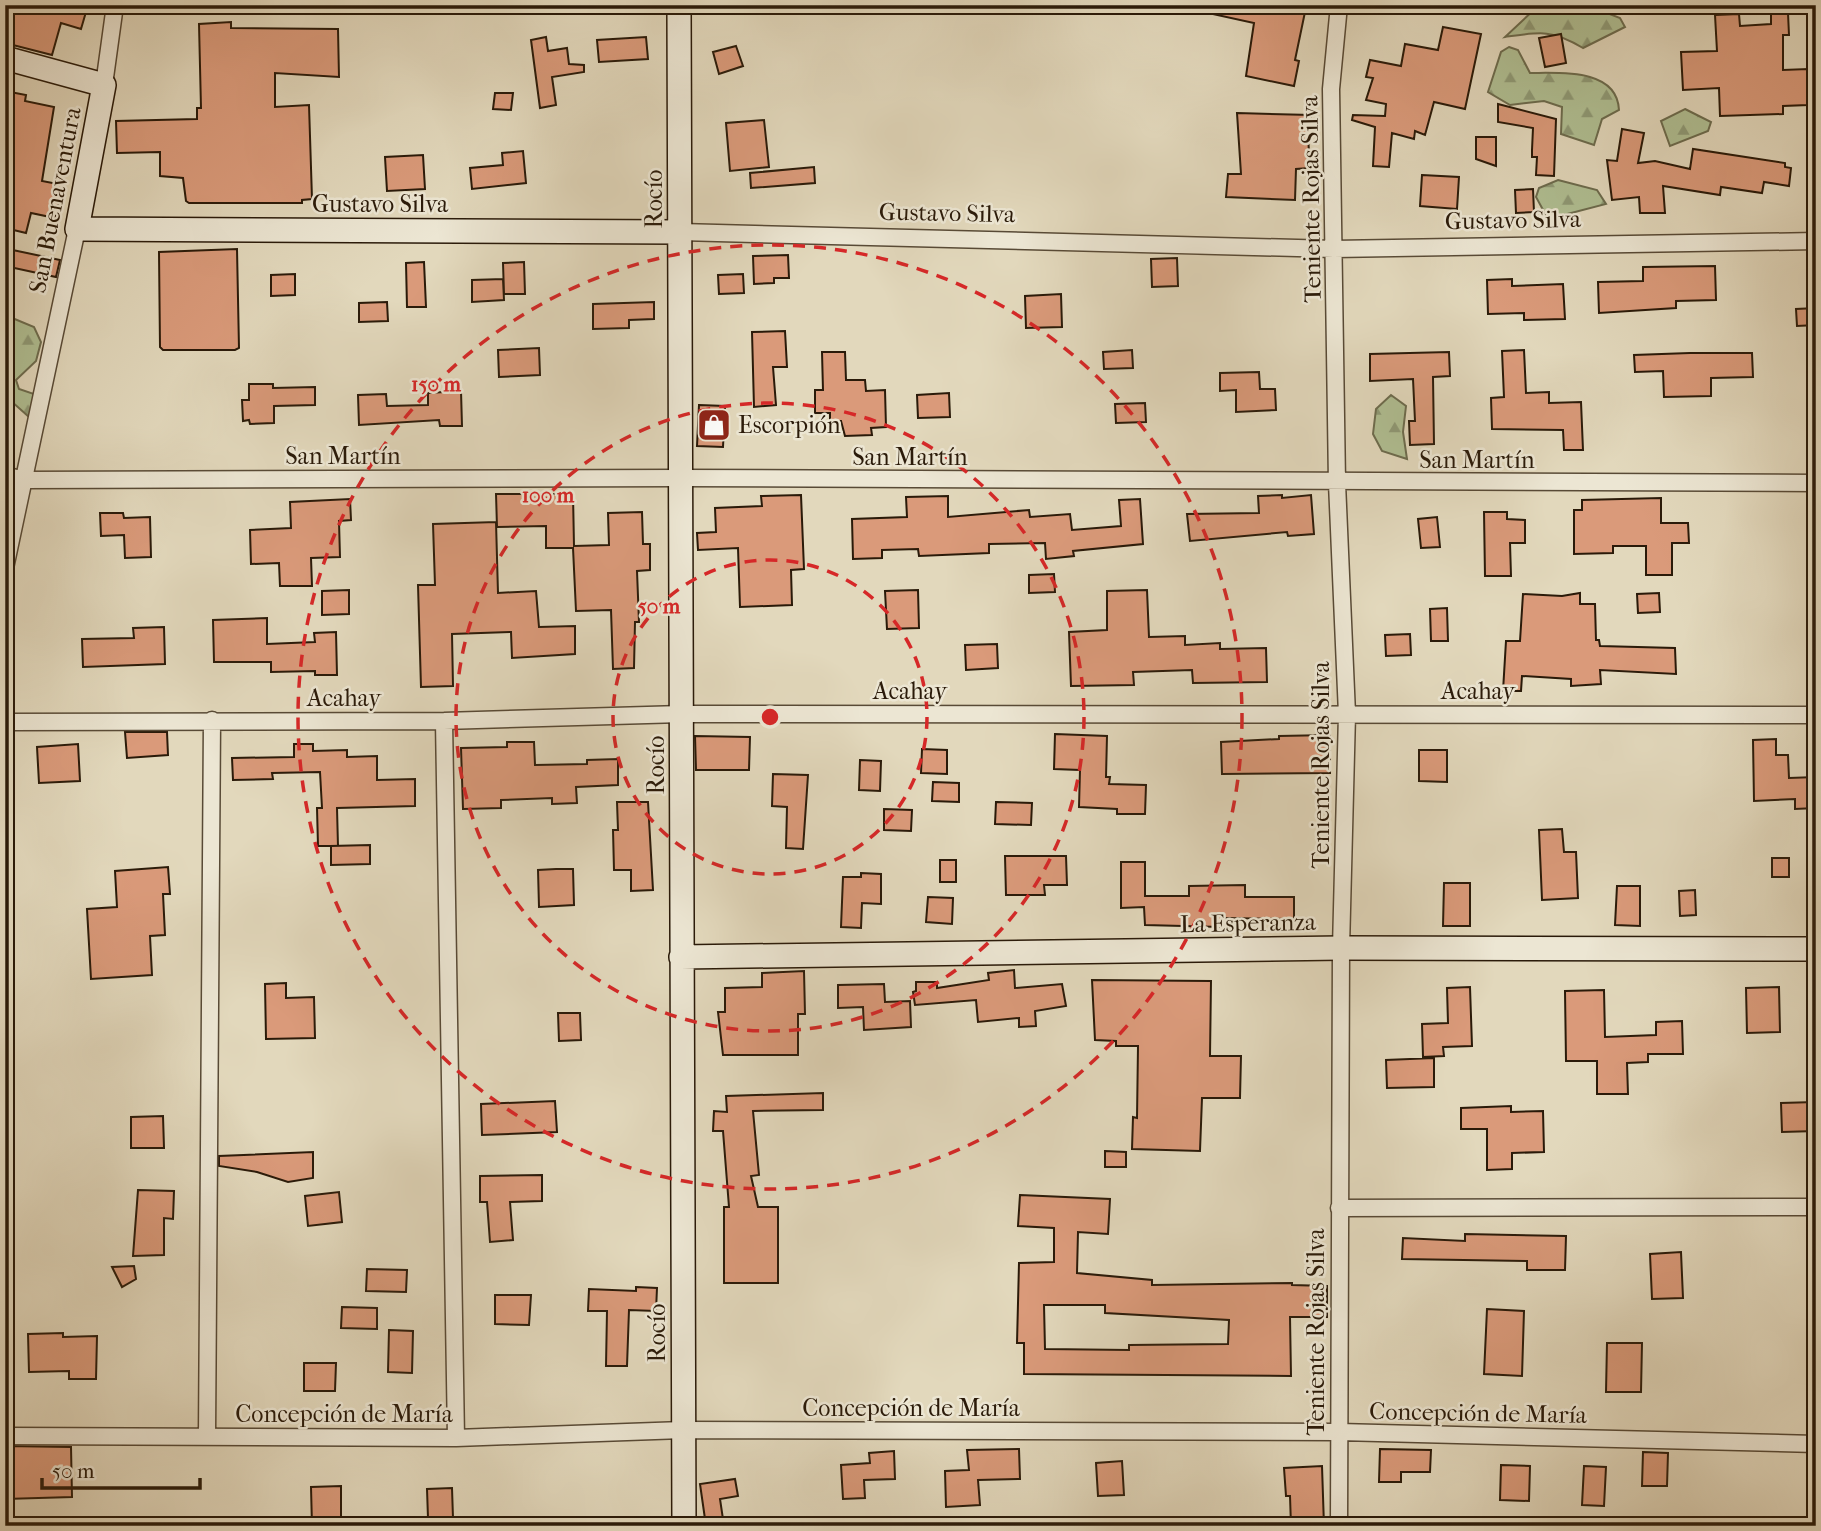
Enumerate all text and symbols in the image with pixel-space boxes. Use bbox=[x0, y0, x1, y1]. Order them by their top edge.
street label: Teniente Rojas Silva bbox=[1295, 94, 1327, 303]
street label: San Buenaventura bbox=[23, 104, 87, 295]
street label: Rocío bbox=[640, 170, 668, 228]
street label: Gustavo Silva bbox=[312, 190, 449, 218]
street label: Gustavo Silva bbox=[879, 198, 1016, 228]
street label: Gustavo Silva bbox=[1445, 205, 1582, 235]
text: 150 m bbox=[411, 372, 462, 396]
shop icon: Escorpión bbox=[695, 406, 733, 444]
place label: Escorpión bbox=[738, 411, 841, 439]
street label: San Martín bbox=[285, 442, 401, 470]
street label: San Martín bbox=[852, 443, 968, 471]
street label: San Martín bbox=[1419, 446, 1535, 474]
text: 100 m bbox=[522, 483, 575, 507]
text: 50 m bbox=[638, 594, 681, 618]
street label: Teniente Rojas Silva bbox=[1307, 661, 1335, 869]
street label: Acahay bbox=[872, 677, 948, 705]
street label: Acahay bbox=[1440, 677, 1516, 705]
street label: Acahay bbox=[306, 684, 382, 712]
centre of rings bbox=[758, 705, 782, 729]
street label: Rocío bbox=[642, 736, 670, 794]
street label: La Esperanza bbox=[1180, 908, 1317, 938]
street label: Teniente Rojas Silva bbox=[1302, 1228, 1330, 1436]
street label: Rocío bbox=[643, 1304, 671, 1362]
street label: Concepción de María bbox=[802, 1394, 1021, 1422]
street label: Concepción de María bbox=[1369, 1397, 1588, 1429]
street label: Concepción de María bbox=[235, 1400, 454, 1428]
scale bar bbox=[42, 1447, 200, 1491]
text: 50 m bbox=[52, 1459, 95, 1483]

